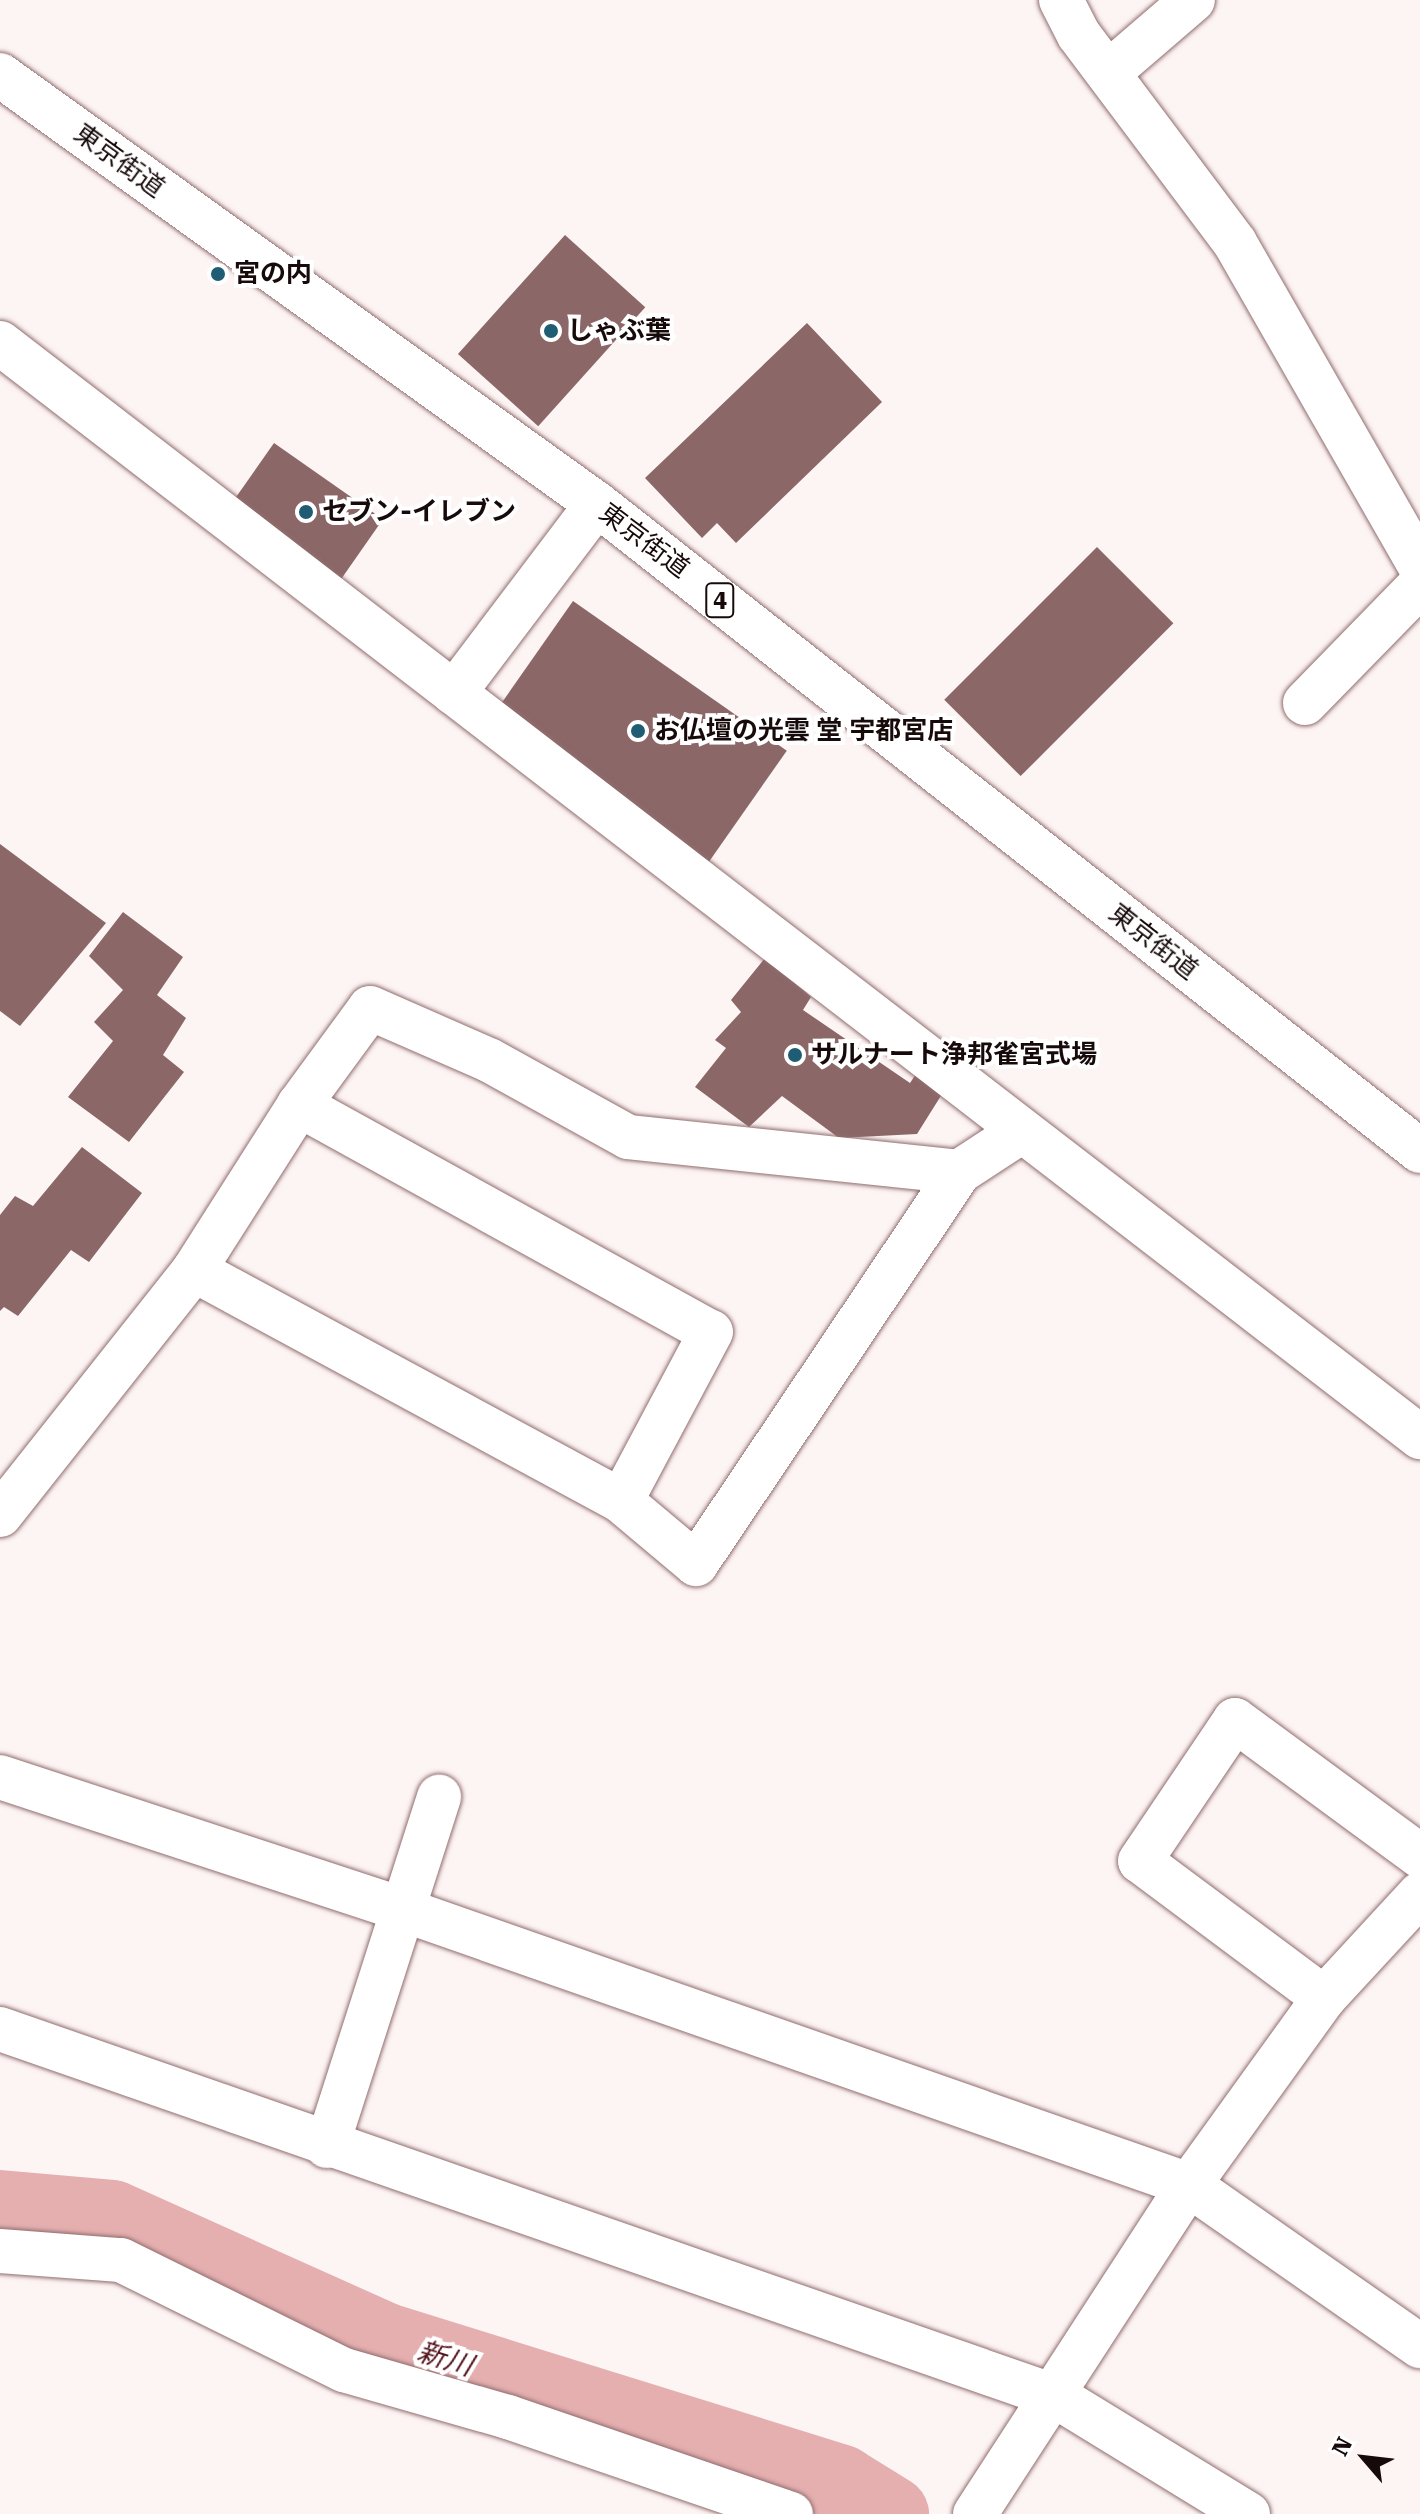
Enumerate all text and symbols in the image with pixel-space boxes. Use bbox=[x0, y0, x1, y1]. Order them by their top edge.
street label: 東京街道 bbox=[68, 118, 170, 204]
place label: 宮の内 bbox=[234, 258, 312, 290]
marker: 宮の内 bbox=[209, 265, 227, 283]
place label: しゃぶ葉 bbox=[567, 315, 671, 347]
marker: しゃぶ葉 bbox=[542, 322, 560, 340]
place label: セブン-イレブン bbox=[322, 496, 516, 528]
street label: 東京街道 bbox=[593, 497, 695, 585]
marker: セブン-イレブン bbox=[297, 503, 315, 521]
road number: 4 bbox=[704, 580, 736, 620]
place label: お仏壇の光雲 堂 宇都宮店 bbox=[654, 715, 953, 747]
marker: お仏壇の光雲 堂 宇都宮店 bbox=[629, 722, 647, 740]
street label: 東京街道 bbox=[1102, 898, 1204, 986]
place label: サルナート浄邦雀宮式場 bbox=[811, 1039, 1097, 1071]
marker: サルナート浄邦雀宮式場 bbox=[786, 1046, 804, 1064]
water label: 新川 bbox=[413, 2335, 477, 2383]
north arrow bbox=[1324, 2418, 1404, 2498]
text: N bbox=[1327, 2433, 1357, 2460]

